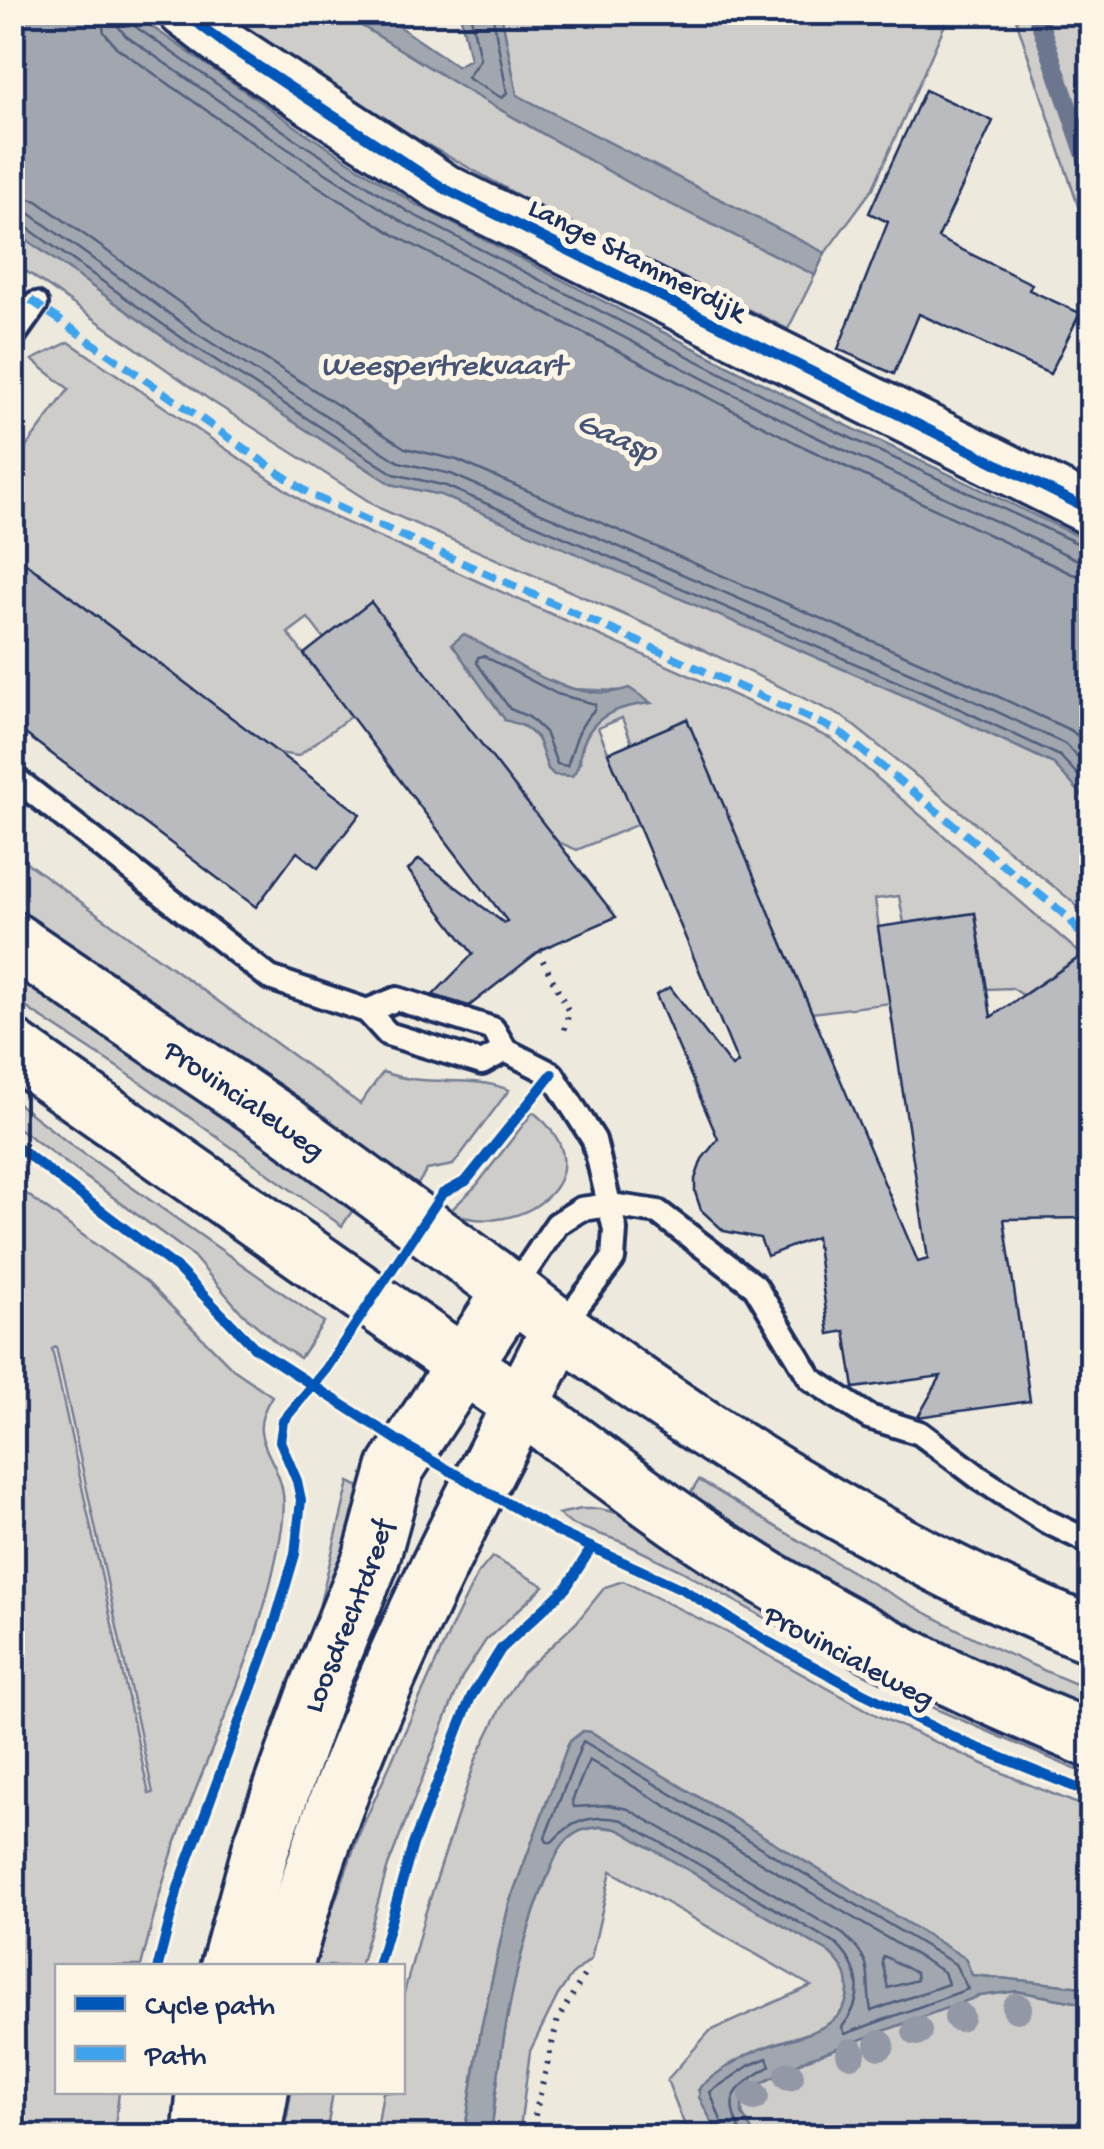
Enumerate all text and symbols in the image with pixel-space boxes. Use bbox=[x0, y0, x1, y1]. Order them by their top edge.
street label: Lange Stammerdijk bbox=[521, 192, 753, 333]
water label: Weespertrekvaart bbox=[321, 349, 570, 387]
water label: Gaasp bbox=[570, 405, 664, 475]
street label: Provincialeweg bbox=[155, 1034, 330, 1170]
street label: Loosdrechtdreef bbox=[298, 1514, 404, 1718]
street label: Provincialeweg bbox=[756, 1599, 939, 1719]
legend bbox=[55, 1964, 405, 2094]
text: Cycle path bbox=[145, 1991, 275, 2026]
text: Path bbox=[144, 2041, 207, 2076]

